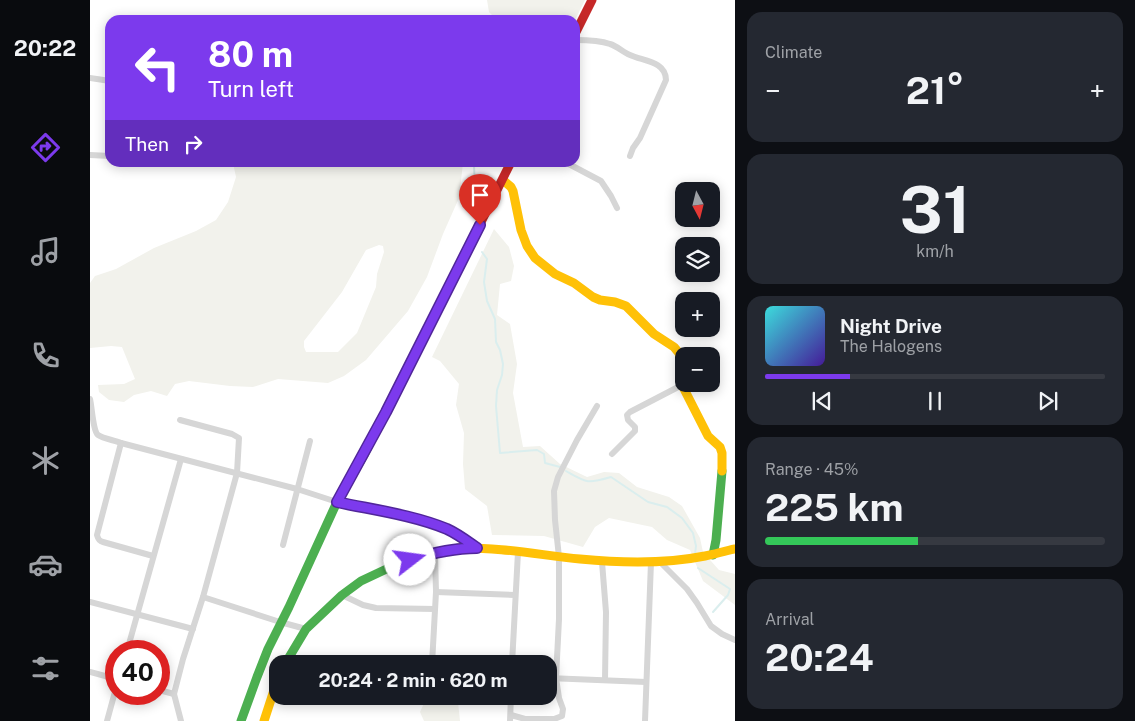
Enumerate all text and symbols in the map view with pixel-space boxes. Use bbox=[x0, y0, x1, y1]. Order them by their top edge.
text: 80 m bbox=[208, 34, 293, 75]
text: 20:22 bbox=[14, 35, 76, 61]
icon: left bbox=[125, 35, 190, 100]
text: Climate bbox=[765, 43, 822, 62]
text: 21° bbox=[906, 68, 964, 113]
text: − bbox=[765, 74, 781, 107]
text: + bbox=[1089, 74, 1105, 107]
text: Turn left bbox=[208, 76, 294, 102]
icon: directions bbox=[28, 130, 63, 165]
icon: right bbox=[179, 130, 207, 158]
text: Then bbox=[125, 133, 169, 155]
text: 31 bbox=[899, 171, 971, 248]
pin bbox=[459, 174, 501, 225]
icon: arrive bbox=[466, 181, 494, 209]
north arrow bbox=[675, 182, 720, 228]
map controls bbox=[675, 182, 720, 392]
icon: music bbox=[28, 234, 63, 269]
button: layers bbox=[675, 237, 720, 282]
text: km/h bbox=[916, 242, 954, 261]
button: + bbox=[675, 292, 720, 337]
text: Night Drive bbox=[840, 315, 942, 337]
text: The Halogens bbox=[840, 337, 942, 356]
icon: phone bbox=[28, 338, 63, 373]
button: − bbox=[675, 347, 720, 392]
icon: previous bbox=[808, 387, 836, 415]
icon: pause bbox=[921, 387, 949, 415]
icon: next bbox=[1034, 387, 1062, 415]
icon: climate bbox=[28, 443, 63, 478]
text: Range · 45% bbox=[765, 460, 858, 479]
text: 225 km bbox=[765, 485, 904, 530]
position arrow bbox=[383, 533, 435, 585]
icon: car bbox=[28, 547, 63, 582]
text: Arrival bbox=[765, 610, 814, 629]
text: 20:24 bbox=[765, 635, 874, 680]
speed limit sign: 40 bbox=[105, 640, 170, 705]
icon: filters bbox=[28, 651, 63, 686]
text: 20:24 · 2 min · 620 m bbox=[318, 669, 508, 691]

